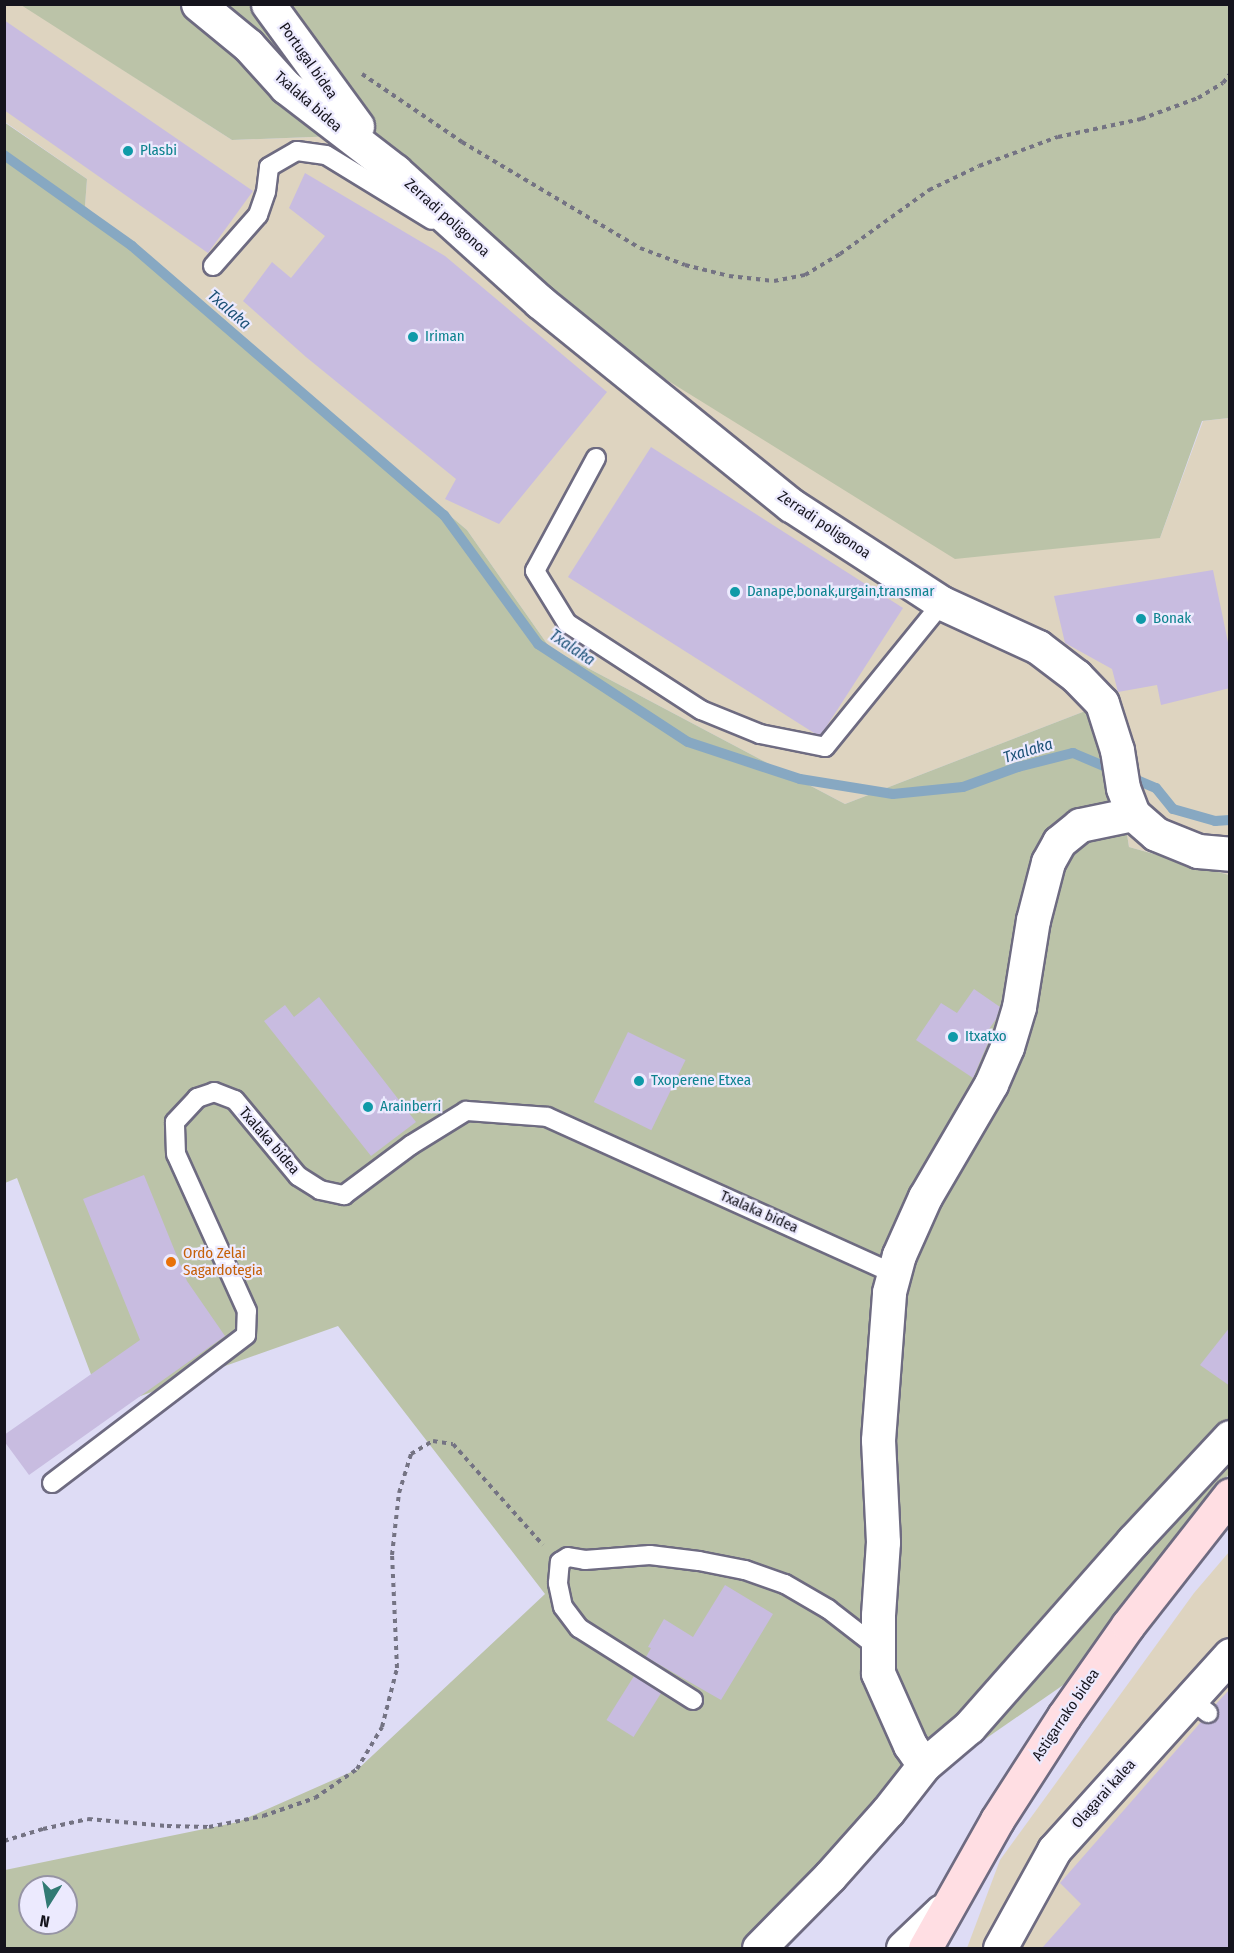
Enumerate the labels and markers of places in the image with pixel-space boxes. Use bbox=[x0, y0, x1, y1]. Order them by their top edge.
place label: Plasbi bbox=[140, 142, 177, 160]
marker: Plasbi bbox=[121, 144, 135, 158]
place label: Iriman bbox=[425, 328, 465, 346]
marker: Iriman bbox=[406, 330, 420, 344]
place label: Danape,bonak,urgain,transmar bbox=[747, 583, 935, 601]
marker: Danape,bonak,urgain,transmar bbox=[728, 585, 742, 599]
place label: Bonak bbox=[1153, 610, 1191, 628]
marker: Bonak bbox=[1134, 612, 1148, 626]
place label: Itxatxo bbox=[965, 1028, 1007, 1046]
marker: Itxatxo bbox=[946, 1030, 960, 1044]
place label: Txoperene Etxea bbox=[651, 1072, 751, 1090]
marker: Txoperene Etxea bbox=[632, 1074, 646, 1088]
place label: Arainberri bbox=[380, 1098, 441, 1116]
marker: Arainberri bbox=[361, 1100, 375, 1114]
place label: Ordo Zelai Sagardotegia bbox=[183, 1244, 263, 1279]
marker: Ordo Zelai Sagardotegia bbox=[164, 1255, 178, 1269]

